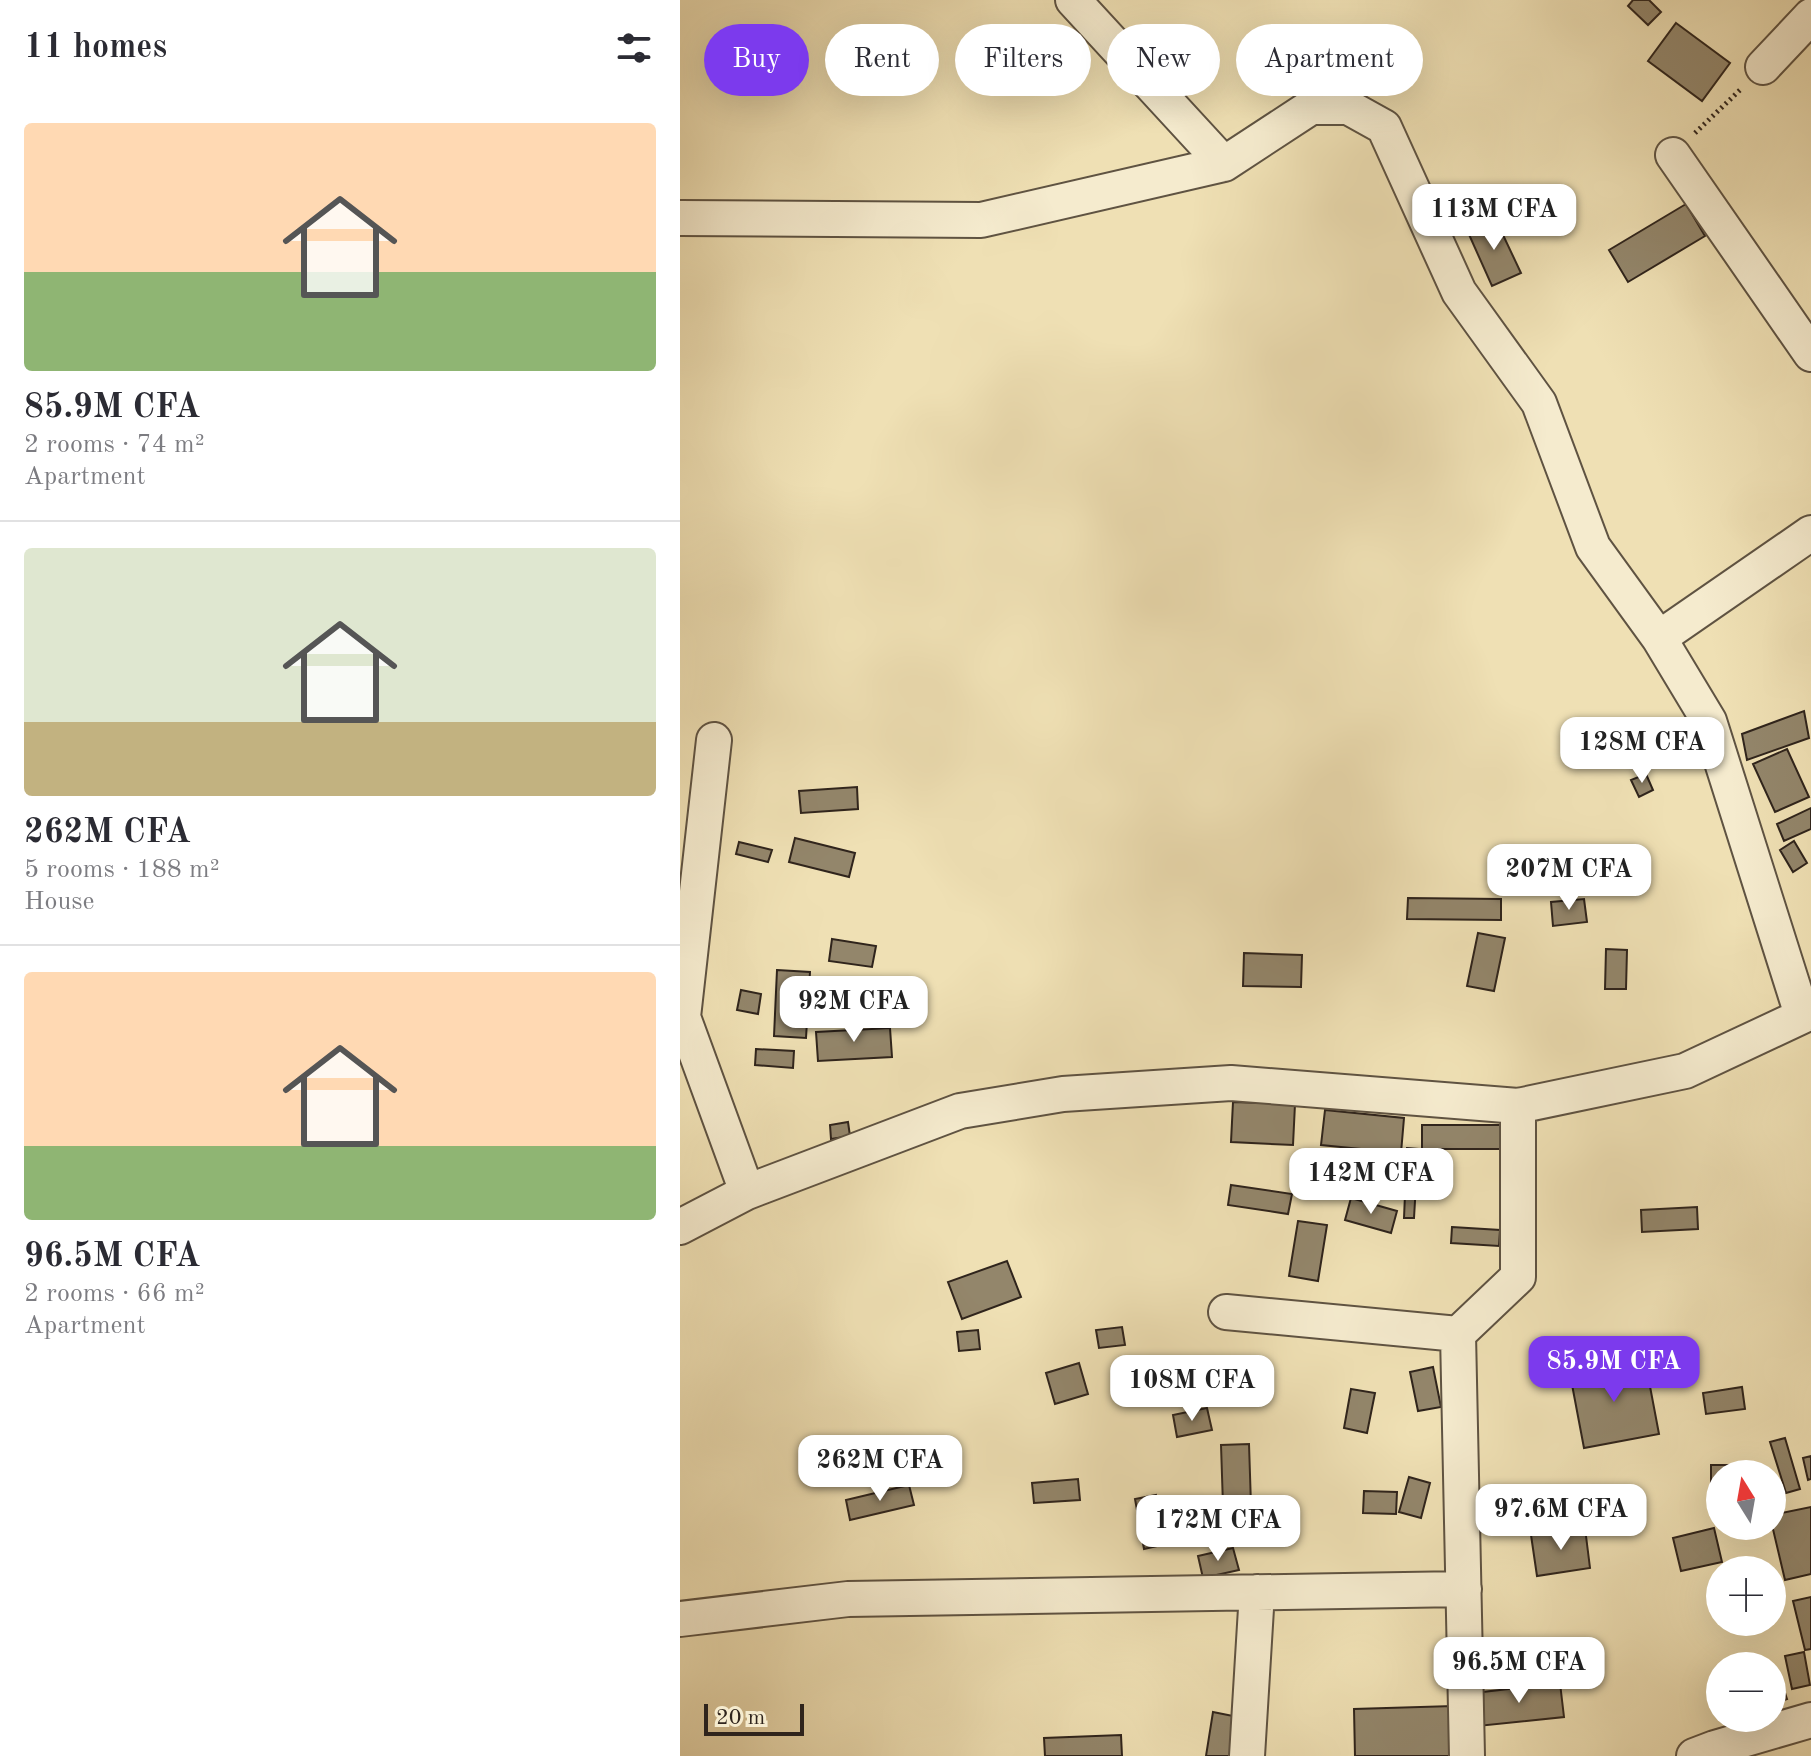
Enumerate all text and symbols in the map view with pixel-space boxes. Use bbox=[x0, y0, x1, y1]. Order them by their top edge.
chip: Buy bbox=[704, 24, 809, 96]
chip: Rent bbox=[825, 24, 939, 96]
chip: Filters bbox=[955, 24, 1091, 96]
chip: New bbox=[1107, 24, 1220, 96]
chip: Apartment bbox=[1236, 24, 1423, 96]
icon: filters bbox=[612, 26, 656, 70]
text: 11 homes bbox=[24, 31, 167, 65]
icon: home bbox=[268, 175, 412, 319]
pin: 113M CFA bbox=[1411, 184, 1577, 252]
text: 113M CFA bbox=[1430, 197, 1558, 223]
text: 85.9M CFA bbox=[24, 391, 200, 425]
text: 2 rooms · 74 m² bbox=[24, 432, 205, 458]
text: Apartment bbox=[24, 464, 146, 490]
icon: home bbox=[268, 600, 412, 744]
pin: 128M CFA bbox=[1559, 717, 1725, 785]
text: 128M CFA bbox=[1578, 730, 1706, 756]
text: 262M CFA bbox=[24, 816, 191, 850]
pin: 207M CFA bbox=[1486, 844, 1652, 912]
text: 5 rooms · 188 m² bbox=[24, 857, 220, 883]
text: 207M CFA bbox=[1505, 857, 1633, 883]
text: House bbox=[24, 889, 95, 915]
pin: 92M CFA bbox=[780, 976, 928, 1044]
text: 92M CFA bbox=[798, 989, 910, 1015]
icon: home bbox=[268, 1024, 412, 1168]
pin: 142M CFA bbox=[1288, 1148, 1454, 1216]
text: 142M CFA bbox=[1307, 1161, 1435, 1187]
text: 96.5M CFA bbox=[24, 1240, 200, 1274]
text: 2 rooms · 66 m² bbox=[24, 1281, 205, 1307]
text: Apartment bbox=[24, 1313, 146, 1339]
pin: 85.9M CFA bbox=[1522, 1336, 1706, 1404]
text: 85.9M CFA bbox=[1547, 1349, 1681, 1375]
pin: 108M CFA bbox=[1109, 1355, 1275, 1423]
text: 108M CFA bbox=[1128, 1368, 1256, 1394]
pin: 262M CFA bbox=[797, 1435, 963, 1503]
text: 262M CFA bbox=[816, 1448, 944, 1474]
north arrow bbox=[1706, 1460, 1786, 1540]
map controls bbox=[1706, 1460, 1786, 1732]
pin: 97.6M CFA bbox=[1469, 1484, 1653, 1552]
pin: 172M CFA bbox=[1135, 1495, 1301, 1563]
text: 97.6M CFA bbox=[1494, 1497, 1628, 1523]
text: 172M CFA bbox=[1154, 1508, 1282, 1534]
button: + bbox=[1706, 1556, 1786, 1636]
pin: 96.5M CFA bbox=[1427, 1637, 1611, 1705]
text: 96.5M CFA bbox=[1452, 1650, 1586, 1676]
button: − bbox=[1706, 1652, 1786, 1732]
scale bar bbox=[704, 1700, 804, 1736]
text: 20 m bbox=[716, 1707, 765, 1729]

